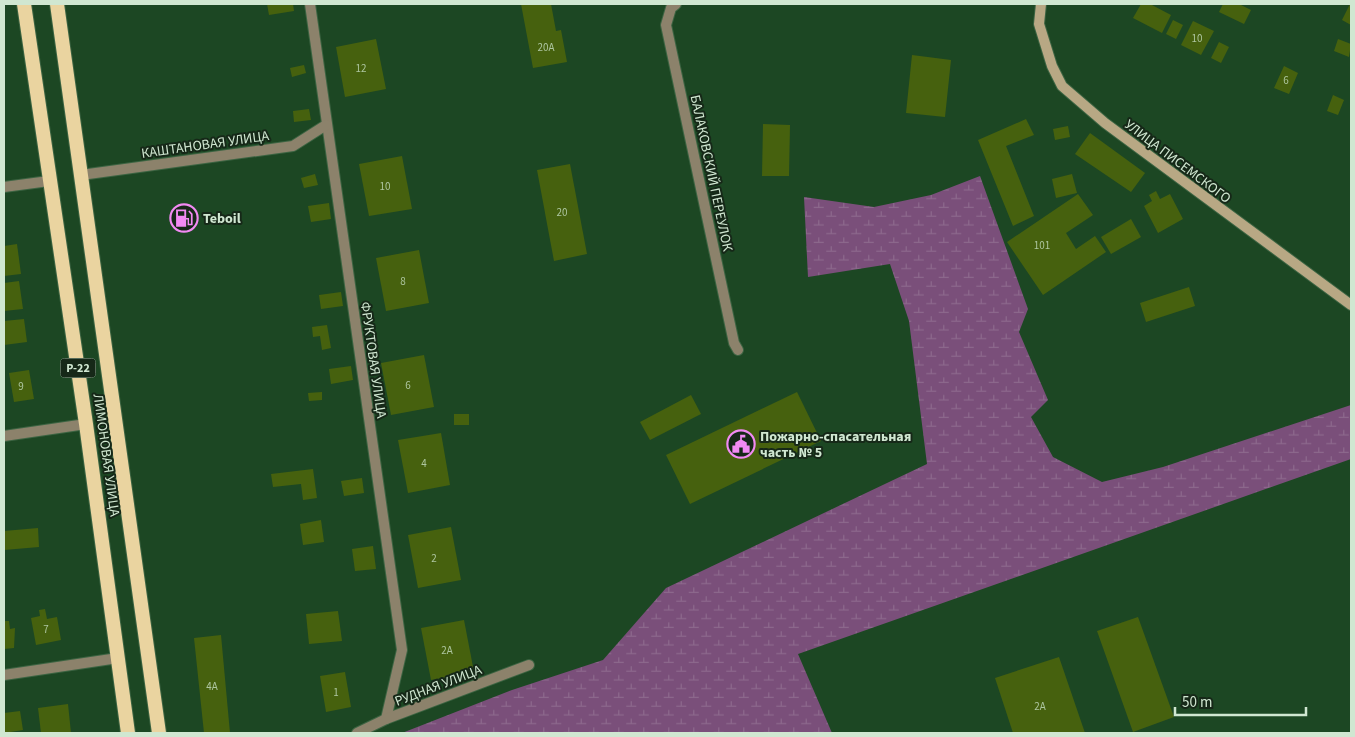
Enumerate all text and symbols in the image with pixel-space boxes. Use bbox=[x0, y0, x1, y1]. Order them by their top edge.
house number: 10 bbox=[1192, 31, 1202, 46]
house number: 20А bbox=[538, 40, 554, 55]
house number: 12 bbox=[356, 61, 366, 76]
house number: 6 bbox=[1283, 73, 1289, 88]
street label: БАЛАКОВСКИЙ ПЕРЕУЛОК bbox=[685, 93, 738, 254]
street label: УЛИЦА ПИСЕМСКОГО bbox=[1120, 115, 1235, 208]
street label: КАШТАНОВАЯ УЛИЦА bbox=[140, 126, 271, 164]
house number: 10 bbox=[380, 179, 390, 194]
fuel station icon: Teboil bbox=[169, 203, 199, 233]
house number: 20 bbox=[557, 205, 567, 220]
place label: Teboil bbox=[203, 209, 241, 229]
house number: 101 bbox=[1034, 238, 1050, 253]
house number: 8 bbox=[400, 274, 406, 289]
street label: ФРУКТОВАЯ УЛИЦА bbox=[355, 301, 391, 420]
road number: Р-22 bbox=[60, 358, 96, 378]
house number: 6 bbox=[405, 378, 411, 393]
house number: 9 bbox=[18, 379, 24, 394]
street label: ЛИМОНОВАЯ УЛИЦА bbox=[88, 393, 125, 518]
place label: Пожарно-спасательная часть № 5 bbox=[760, 427, 911, 463]
public building icon: Пожарно-спасательная часть № 5 bbox=[726, 429, 756, 459]
house number: 4 bbox=[421, 456, 427, 471]
house number: 2 bbox=[431, 551, 437, 566]
house number: 7 bbox=[43, 622, 49, 637]
house number: 2А bbox=[441, 643, 453, 658]
street label: РУДНАЯ УЛИЦА bbox=[392, 660, 485, 712]
house number: 4А bbox=[206, 679, 218, 694]
scale bar bbox=[1175, 684, 1306, 716]
house number: 1 bbox=[333, 685, 339, 700]
text: 50 m bbox=[1182, 692, 1212, 713]
house number: 2А bbox=[1034, 699, 1046, 714]

